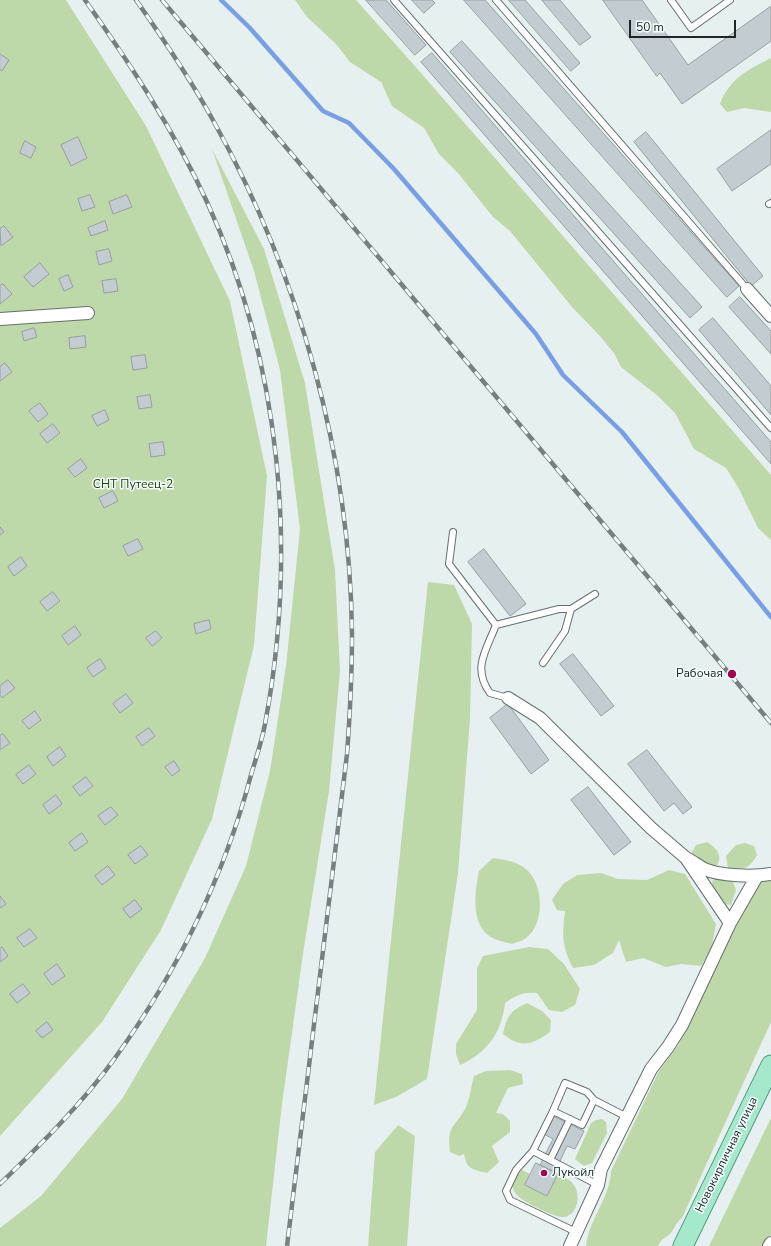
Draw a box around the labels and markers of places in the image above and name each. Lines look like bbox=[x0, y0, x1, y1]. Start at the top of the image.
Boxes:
place label: Рабочая bbox=[676, 667, 723, 681]
marker: Рабочая bbox=[726, 668, 738, 680]
place label: Лукойл bbox=[552, 1166, 594, 1180]
marker: Лукойл bbox=[539, 1168, 549, 1178]

